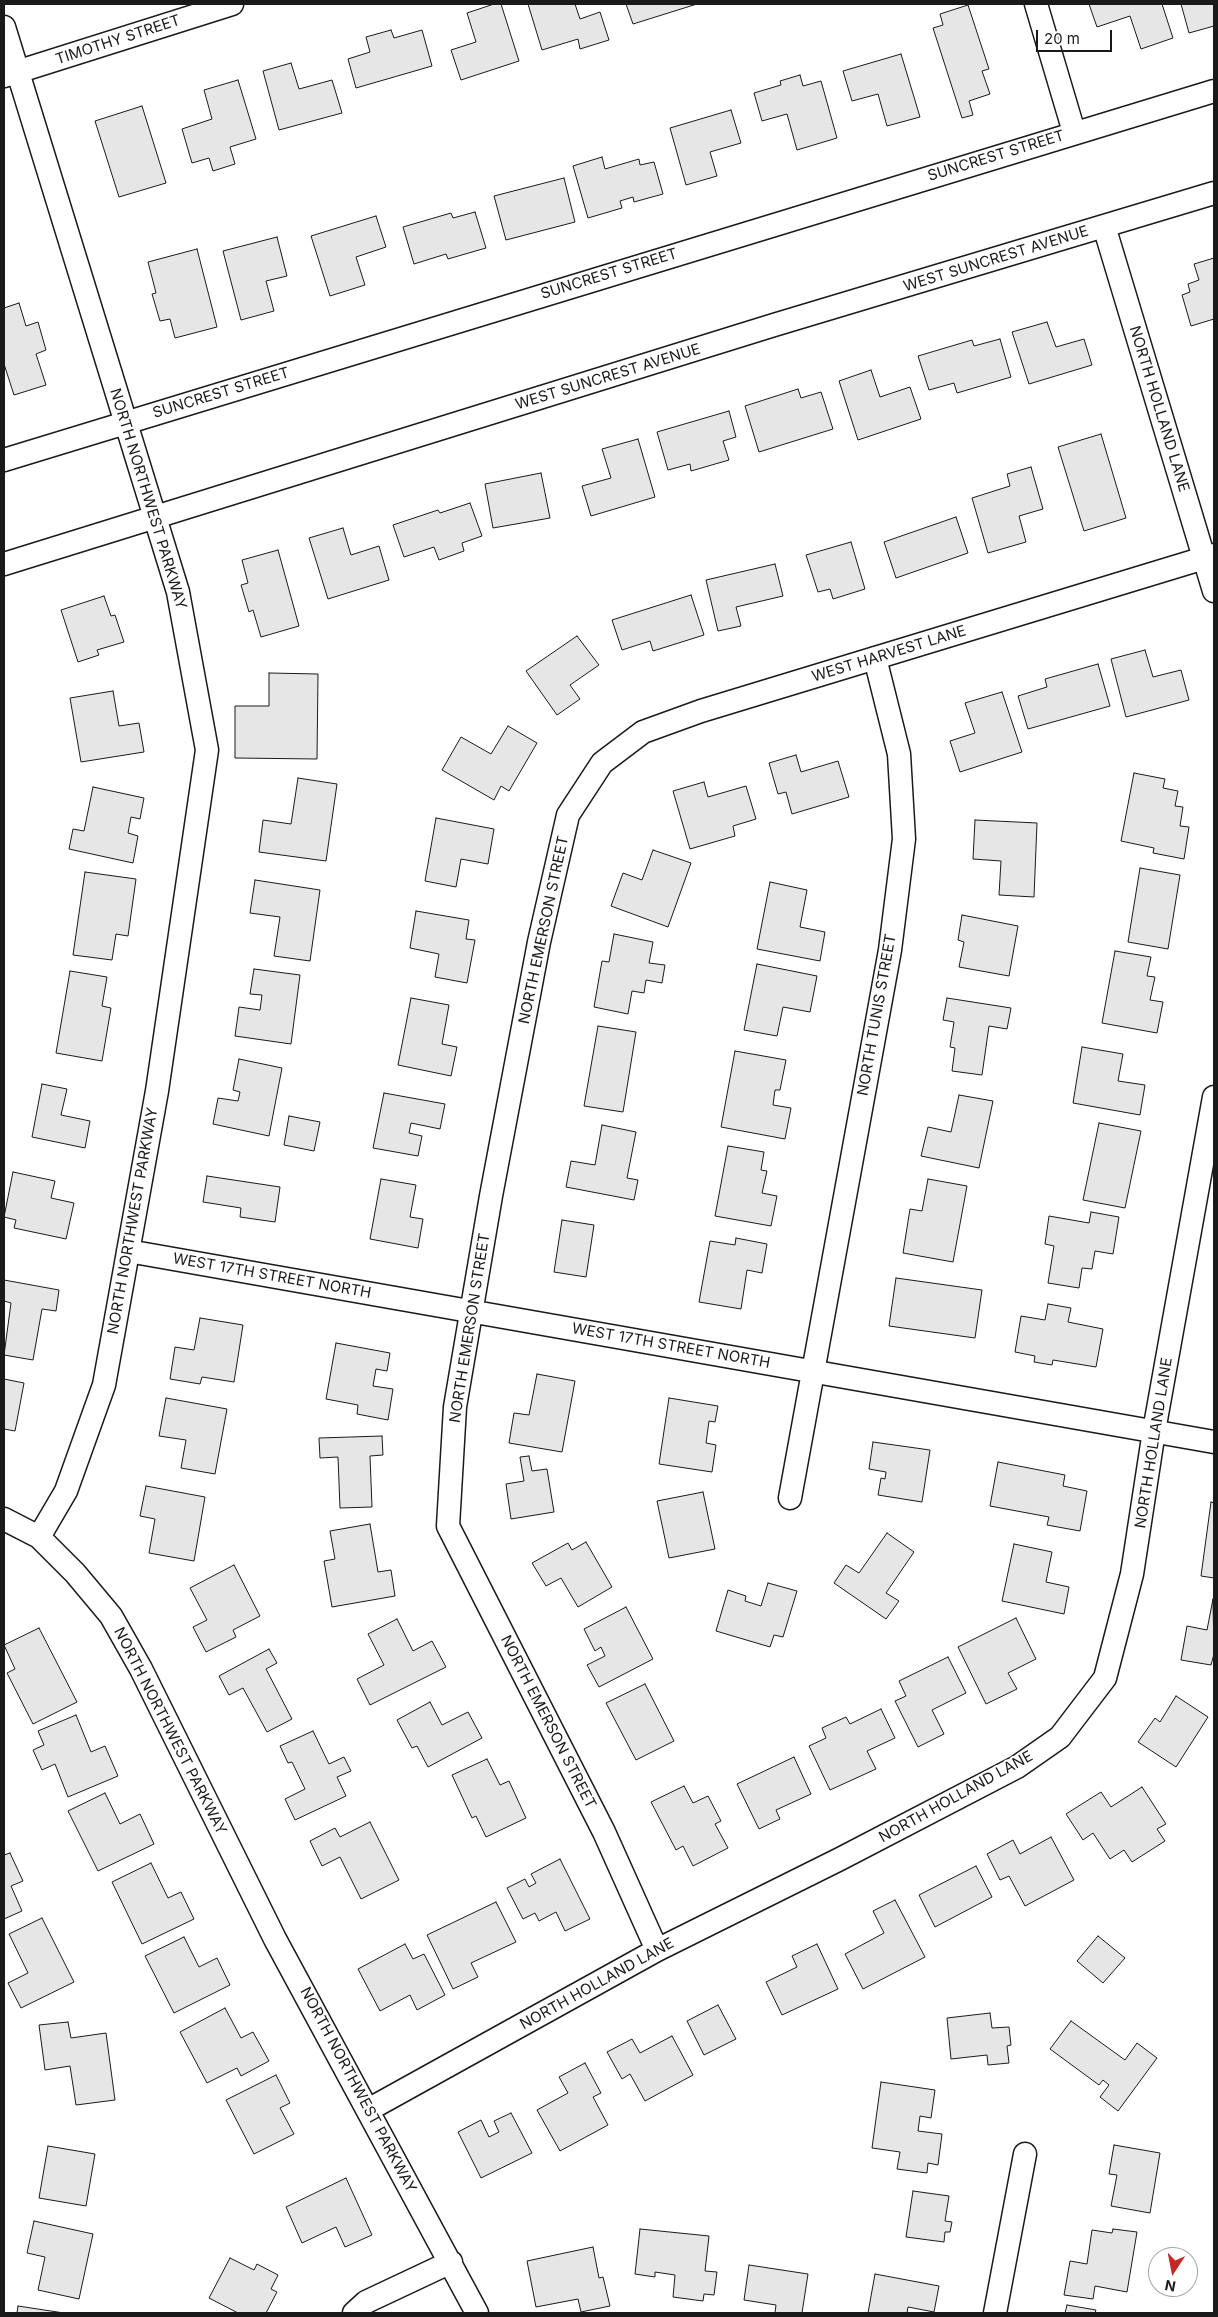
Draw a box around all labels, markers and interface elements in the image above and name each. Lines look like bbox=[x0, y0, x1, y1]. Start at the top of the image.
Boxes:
street label: TIMOTHY STREET bbox=[53, 11, 183, 69]
scale bar bbox=[1038, 20, 1114, 52]
text: 20 m bbox=[1044, 29, 1080, 48]
street label: SUNCREST STREET bbox=[926, 127, 1066, 185]
street label: WEST SUNCREST AVENUE bbox=[901, 222, 1091, 296]
street label: SUNCREST STREET bbox=[539, 245, 679, 303]
street label: NORTH HOLLAND LANE bbox=[1125, 324, 1193, 494]
street label: WEST SUNCREST AVENUE bbox=[513, 340, 703, 414]
street label: SUNCREST STREET bbox=[151, 364, 291, 422]
street label: NORTH NORTHWEST PARKWAY bbox=[106, 386, 190, 612]
street label: WEST HARVEST LANE bbox=[810, 622, 968, 686]
street label: NORTH EMERSON STREET bbox=[515, 834, 573, 1026]
street label: NORTH TUNIS STREET bbox=[854, 933, 900, 1097]
street label: NORTH NORTHWEST PARKWAY bbox=[104, 1106, 162, 1336]
street label: NORTH EMERSON STREET bbox=[446, 1232, 494, 1424]
street label: WEST 17TH STREET NORTH bbox=[171, 1250, 373, 1302]
street label: WEST 17TH STREET NORTH bbox=[570, 1320, 772, 1372]
street label: NORTH HOLLAND LANE bbox=[1132, 1356, 1176, 1530]
street label: NORTH NORTHWEST PARKWAY bbox=[110, 1624, 230, 1838]
street label: NORTH EMERSON STREET bbox=[496, 1632, 600, 1812]
street label: NORTH HOLLAND LANE bbox=[876, 1747, 1036, 1847]
street label: NORTH HOLLAND LANE bbox=[517, 1934, 677, 2034]
street label: NORTH NORTHWEST PARKWAY bbox=[296, 1984, 420, 2196]
north arrow bbox=[1148, 2247, 1198, 2297]
text: N bbox=[1163, 2277, 1177, 2296]

